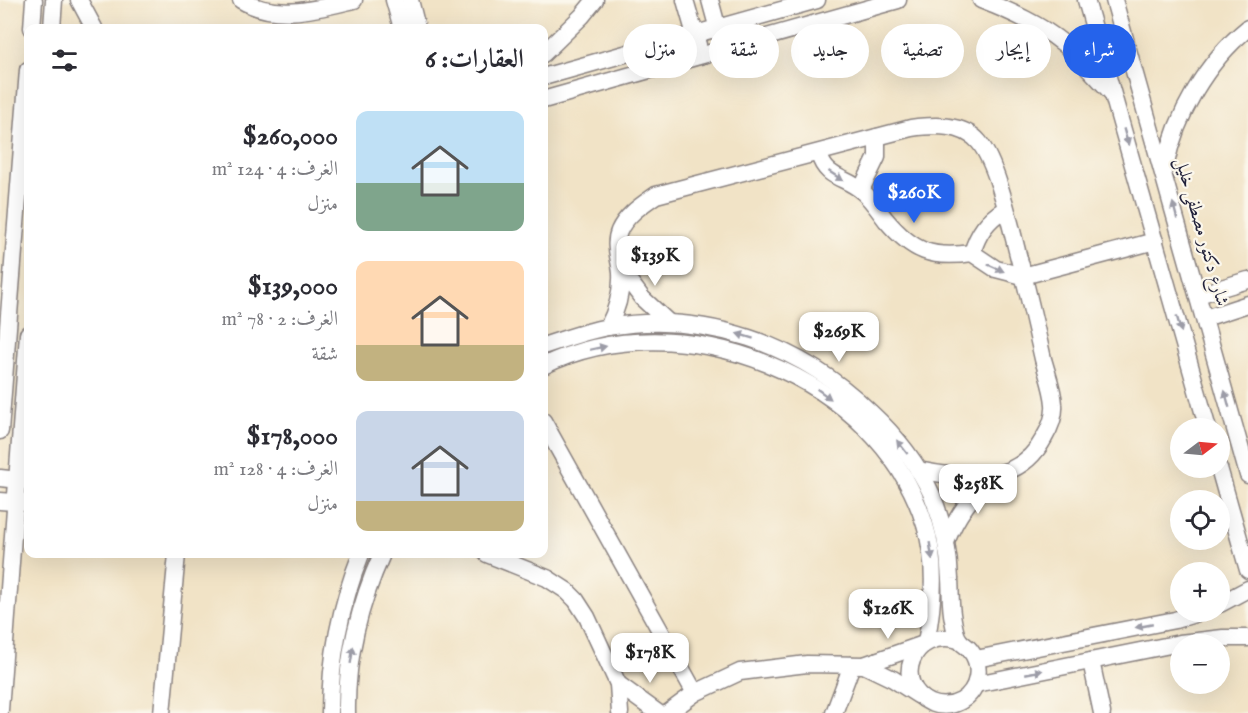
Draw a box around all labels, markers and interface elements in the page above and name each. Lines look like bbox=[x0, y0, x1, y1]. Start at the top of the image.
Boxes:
chip: منزل bbox=[623, 24, 697, 78]
chip: شقة bbox=[709, 24, 779, 78]
chip: جديد bbox=[791, 24, 869, 78]
chip: تصفية bbox=[881, 24, 964, 78]
chip: إيجار bbox=[976, 24, 1051, 78]
chip: شراء bbox=[1063, 24, 1136, 78]
text: العقارات: 6 bbox=[425, 43, 524, 76]
icon: filters bbox=[48, 44, 81, 77]
text: $260,000 bbox=[242, 120, 338, 153]
one-way arrow bbox=[1122, 128, 1131, 146]
icon: home bbox=[404, 135, 476, 207]
street label: شارع دكتور مصطفى خليل bbox=[1167, 155, 1233, 310]
text: الغرف: 4 · 124 m² bbox=[212, 157, 338, 182]
one-way arrow bbox=[828, 170, 844, 181]
pin: $260K bbox=[872, 173, 956, 224]
text: $260K bbox=[887, 180, 941, 205]
text: منزل bbox=[307, 192, 338, 217]
one-way arrow bbox=[1170, 202, 1179, 220]
pin: $139K bbox=[613, 236, 697, 287]
text: $139K bbox=[630, 243, 680, 268]
one-way arrow bbox=[987, 263, 1005, 273]
text: $139,000 bbox=[248, 270, 338, 303]
icon: home bbox=[404, 285, 476, 357]
text: الغرف: 2 · 78 m² bbox=[222, 307, 338, 332]
pin: $269K bbox=[797, 312, 881, 363]
one-way arrow bbox=[1175, 316, 1184, 334]
text: $269K bbox=[813, 319, 865, 344]
one-way arrow bbox=[736, 331, 754, 340]
text: شقة bbox=[312, 342, 338, 367]
one-way arrow bbox=[589, 343, 608, 352]
one-way arrow bbox=[817, 387, 832, 399]
one-way arrow bbox=[1222, 389, 1231, 407]
north arrow bbox=[1170, 418, 1230, 478]
map controls bbox=[1170, 418, 1230, 694]
text: $178,000 bbox=[246, 420, 338, 453]
icon: home bbox=[404, 435, 476, 507]
one-way arrow bbox=[895, 439, 908, 455]
text: الغرف: 4 · 128 m² bbox=[214, 457, 338, 482]
pin: $258K bbox=[936, 464, 1020, 515]
text: $258K bbox=[953, 471, 1003, 496]
button: locate bbox=[1170, 490, 1230, 550]
text: منزل bbox=[307, 492, 338, 517]
one-way arrow bbox=[926, 541, 935, 560]
button: + bbox=[1170, 562, 1230, 622]
pin: $126K bbox=[846, 589, 930, 640]
text: $126K bbox=[863, 596, 913, 621]
one-way arrow bbox=[1135, 622, 1154, 631]
pin: $178K bbox=[608, 633, 692, 684]
button: − bbox=[1170, 634, 1230, 694]
text: $178K bbox=[625, 640, 675, 665]
one-way arrow bbox=[347, 645, 356, 664]
one-way arrow bbox=[1024, 667, 1043, 676]

